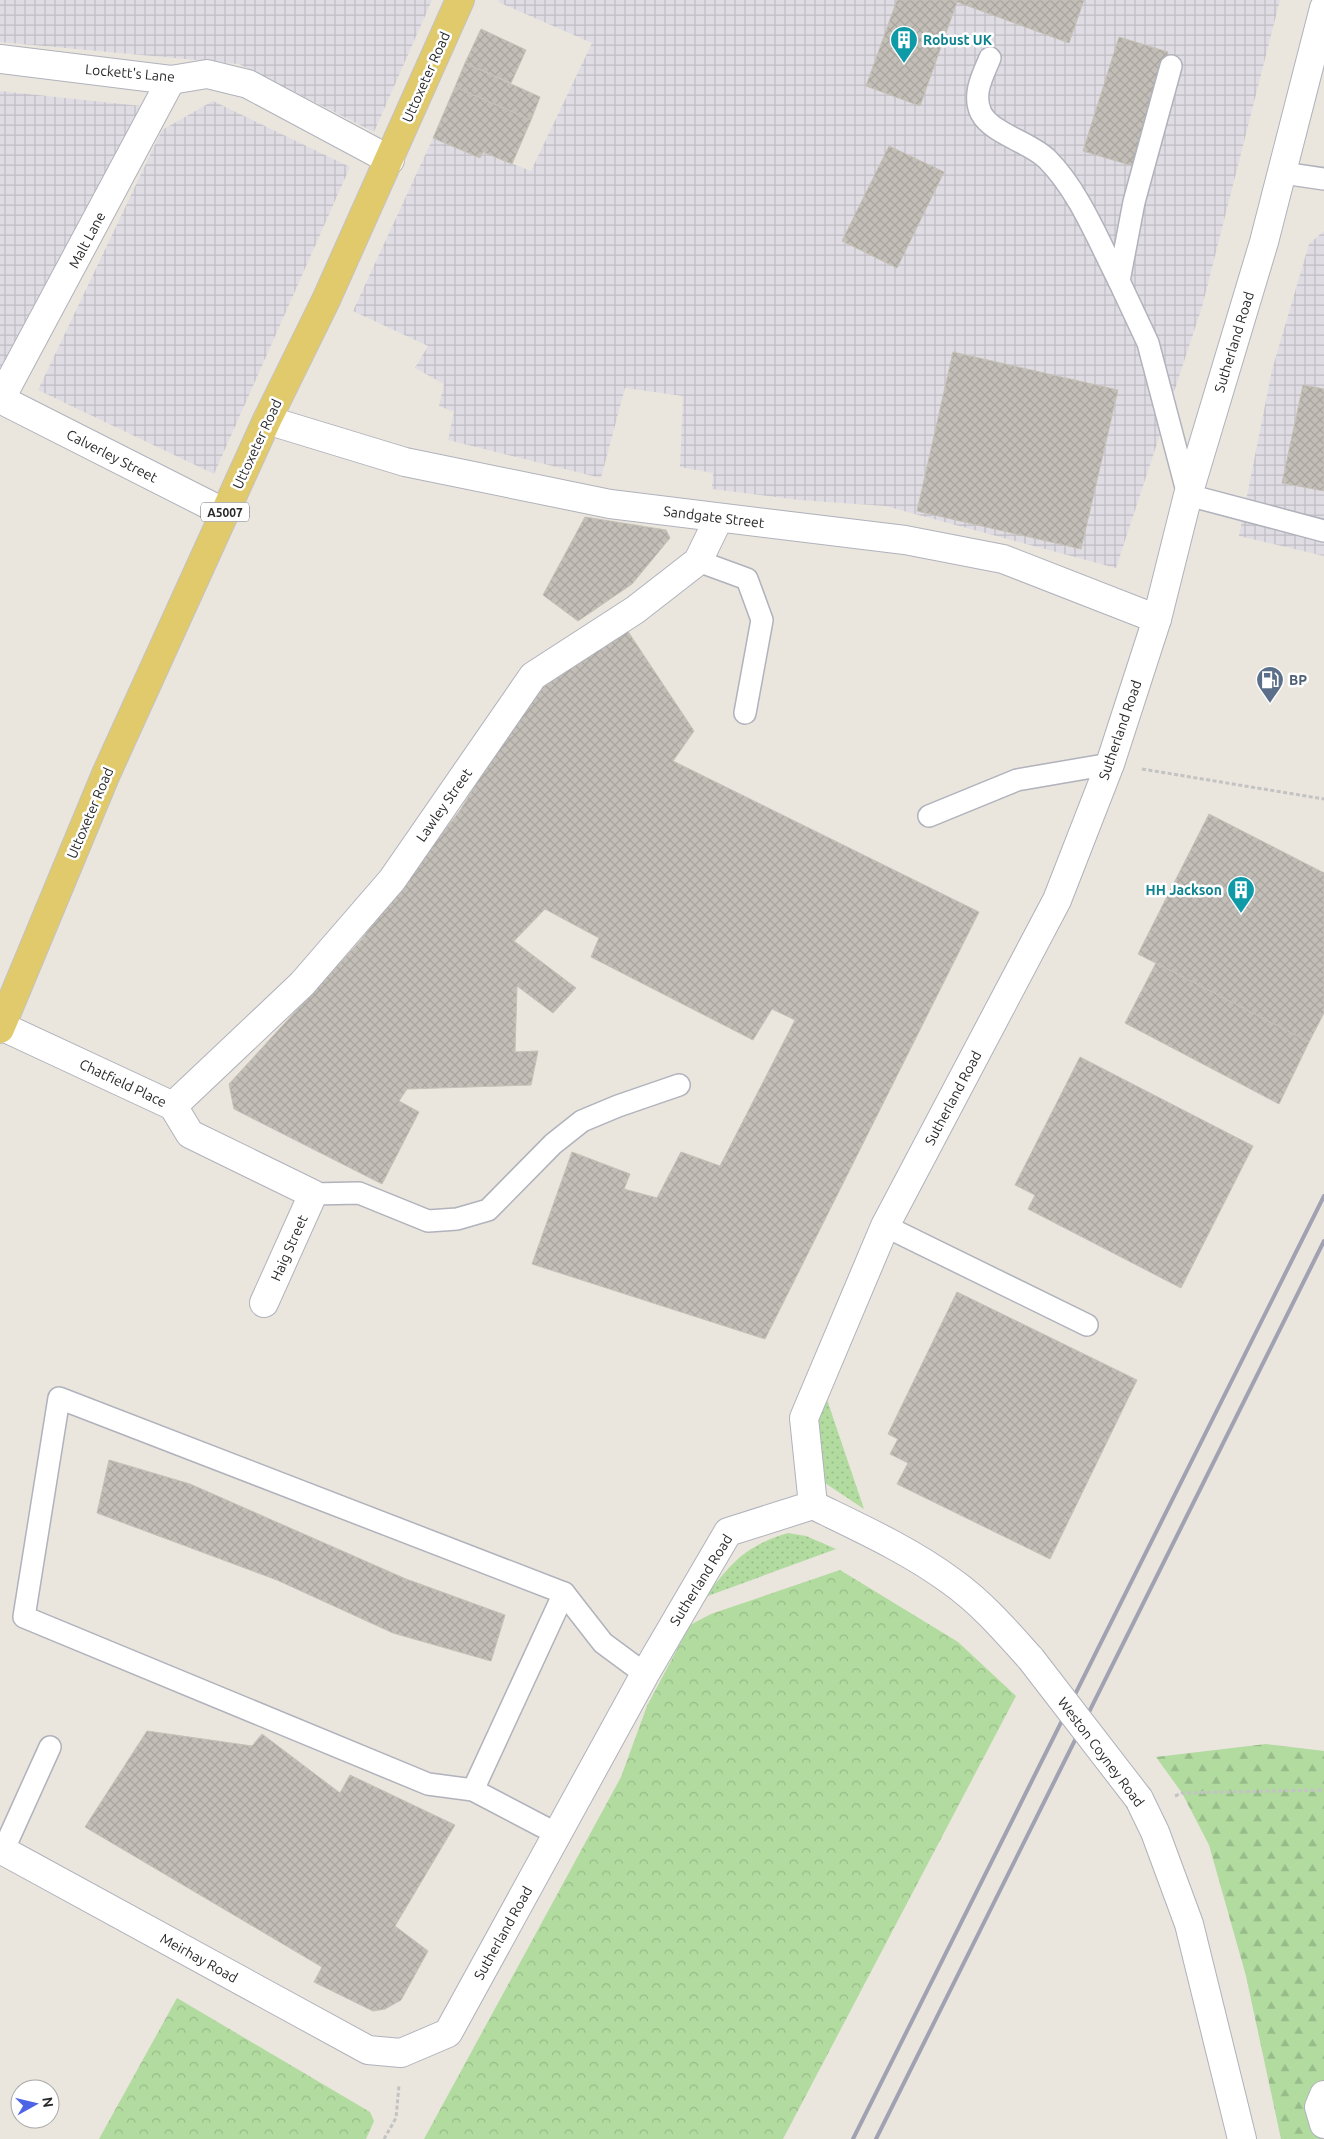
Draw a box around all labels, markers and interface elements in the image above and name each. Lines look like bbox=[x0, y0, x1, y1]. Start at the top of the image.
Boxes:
building icon: Robust UK bbox=[889, 25, 919, 64]
street label: Uttoxeter Road bbox=[399, 29, 453, 125]
place label: Robust UK bbox=[923, 32, 993, 48]
street label: Lockett's Lane bbox=[84, 61, 176, 85]
street label: Malt Lane bbox=[65, 209, 109, 271]
street label: Sutherland Road bbox=[1211, 290, 1257, 394]
street label: Uttoxeter Road bbox=[229, 397, 285, 491]
street label: Calverley Street bbox=[64, 426, 160, 486]
road number: A5007 bbox=[201, 502, 249, 522]
street label: Sandgate Street bbox=[663, 503, 766, 531]
fuel station icon: BP bbox=[1255, 665, 1285, 704]
place label: BP bbox=[1289, 672, 1307, 688]
street label: Sutherland Road bbox=[1095, 678, 1145, 782]
street label: Uttoxeter Road bbox=[64, 765, 116, 861]
street label: Lawley Street bbox=[413, 765, 475, 845]
building icon: HH Jackson bbox=[1226, 875, 1256, 914]
place label: HH Jackson bbox=[1146, 882, 1222, 898]
street label: Sutherland Road bbox=[921, 1048, 985, 1148]
street label: Chatfield Place bbox=[77, 1056, 169, 1110]
street label: Haig Street bbox=[267, 1212, 311, 1284]
street label: Sutherland Road bbox=[667, 1531, 735, 1629]
street label: Weston Coyney Road bbox=[1055, 1694, 1147, 1810]
street label: Sutherland Road bbox=[471, 1883, 535, 1983]
street label: Meirhay Road bbox=[158, 1930, 240, 1986]
north arrow bbox=[10, 2079, 60, 2129]
text: N bbox=[39, 2096, 57, 2108]

